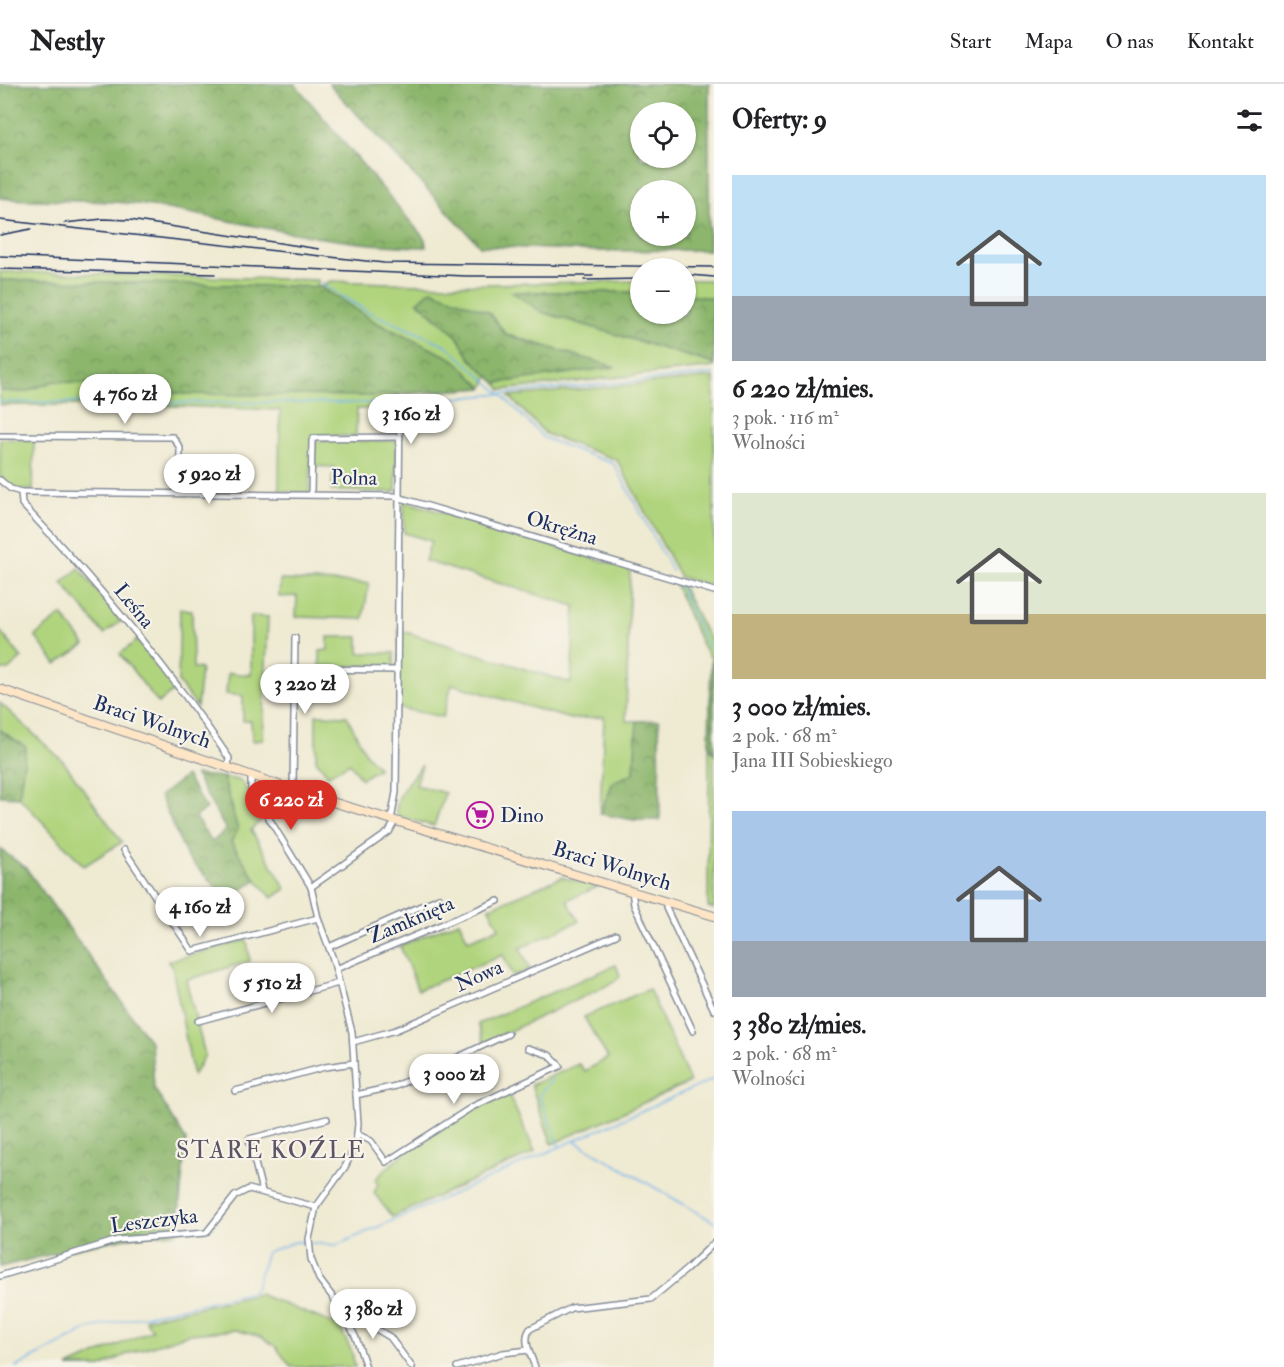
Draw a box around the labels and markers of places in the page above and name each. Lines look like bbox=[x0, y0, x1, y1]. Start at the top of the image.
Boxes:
pin: 4 760 zł bbox=[63, 374, 187, 425]
pin: 3 160 zł bbox=[349, 394, 473, 445]
pin: 5 920 zł bbox=[147, 454, 271, 505]
pin: 3 220 zł bbox=[243, 664, 367, 715]
pin: 6 220 zł bbox=[229, 780, 353, 831]
supermarket icon: Dino bbox=[465, 800, 495, 830]
place label: Dino bbox=[500, 802, 544, 829]
pin: 4 160 zł bbox=[138, 887, 262, 938]
pin: 5 510 zł bbox=[210, 963, 334, 1014]
pin: 3 000 zł bbox=[392, 1054, 516, 1105]
pin: 3 380 zł bbox=[311, 1289, 435, 1340]

